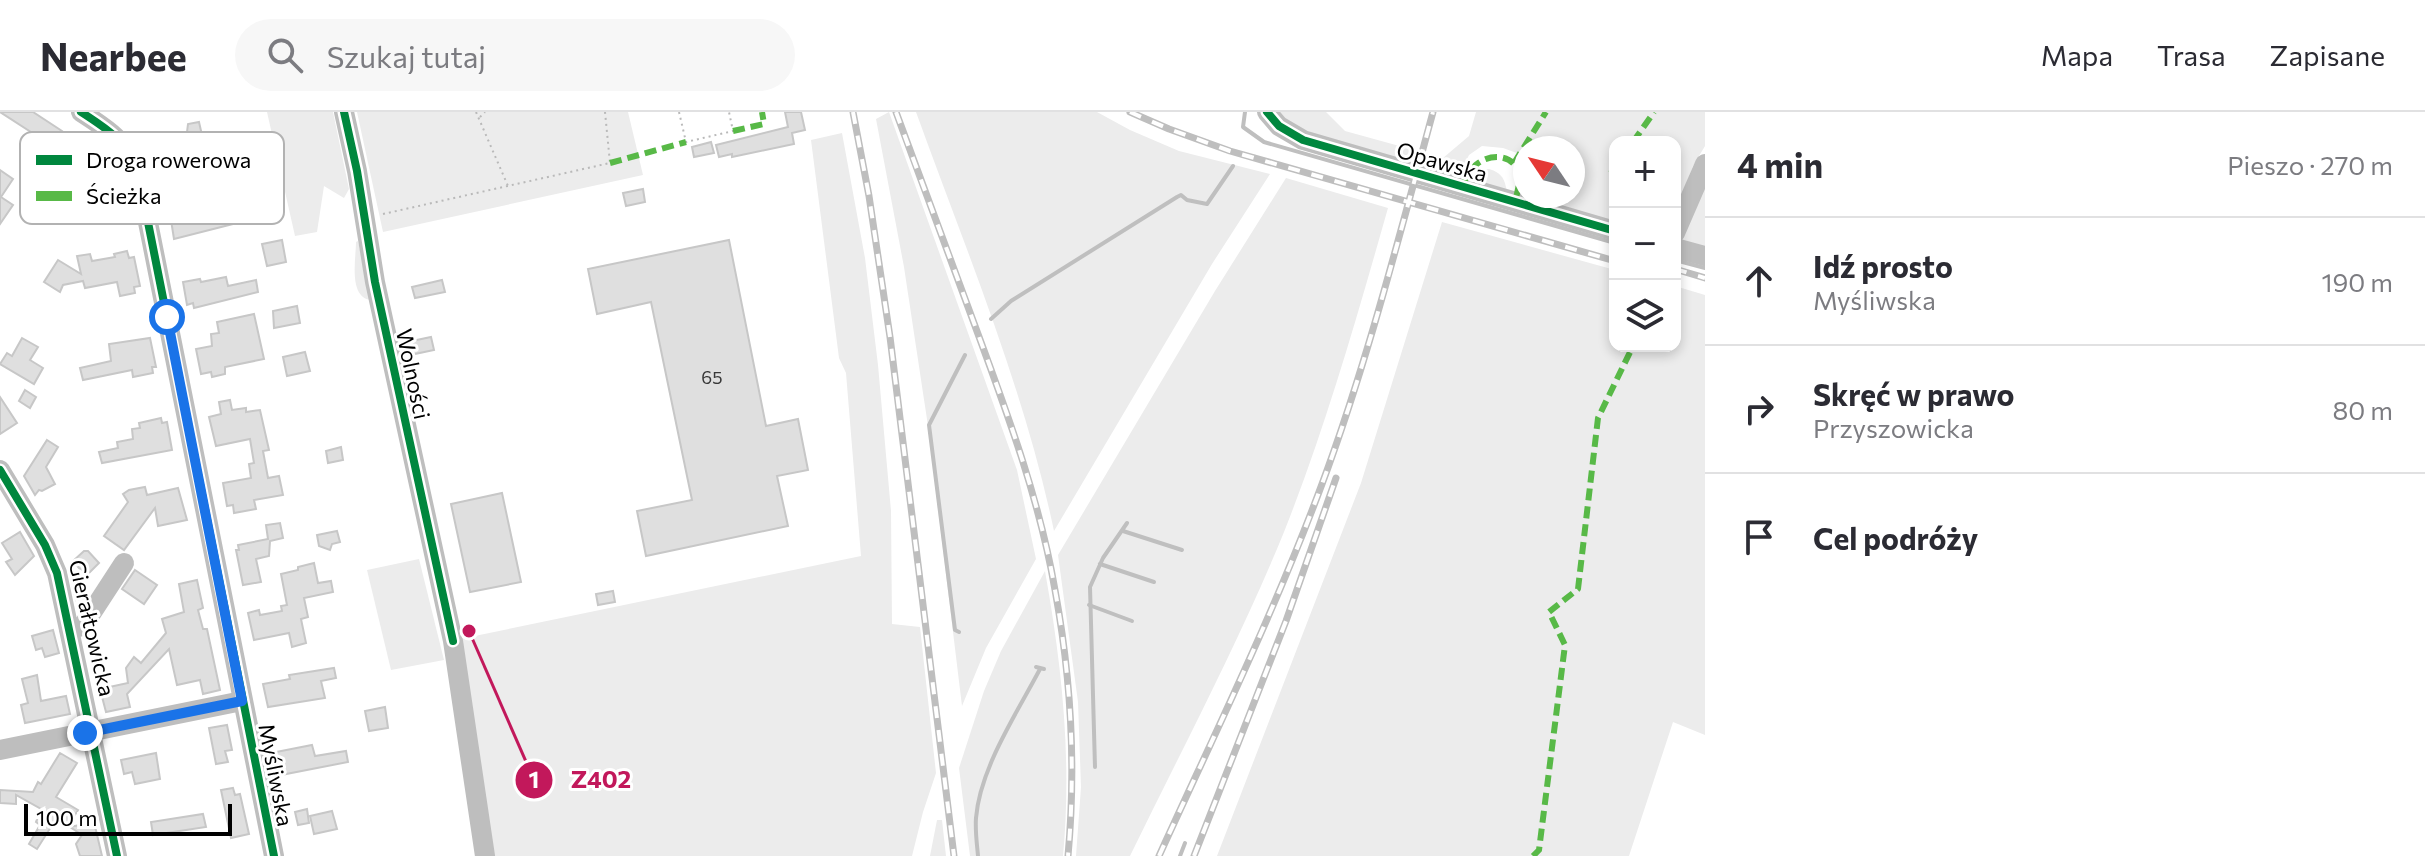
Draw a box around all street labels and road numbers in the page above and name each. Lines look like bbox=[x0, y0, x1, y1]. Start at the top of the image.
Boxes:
street label: Opawska bbox=[1394, 136, 1491, 187]
street label: Wolności bbox=[391, 326, 436, 422]
street label: Gierałtowicka bbox=[64, 557, 121, 699]
street label: Myśliwska bbox=[253, 721, 300, 828]

